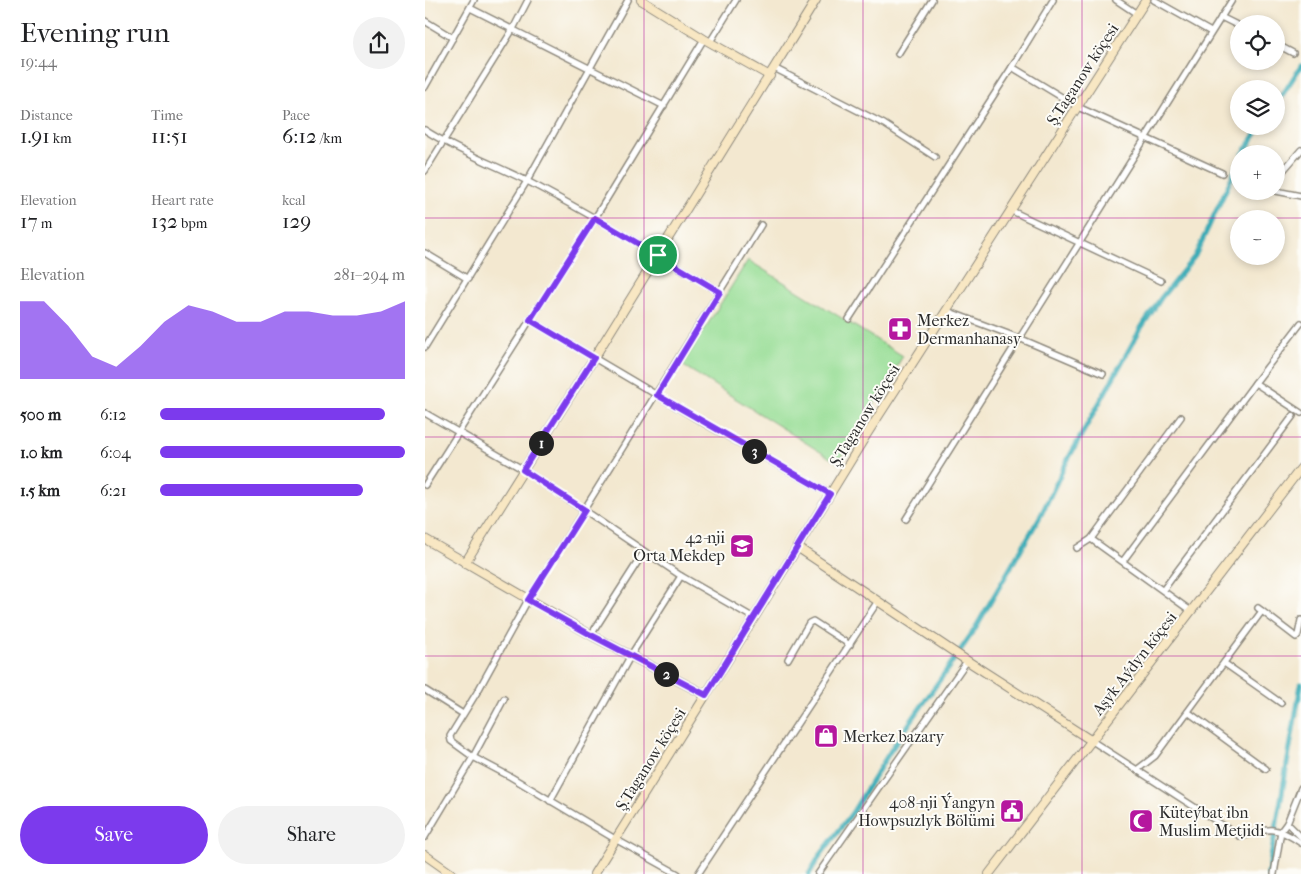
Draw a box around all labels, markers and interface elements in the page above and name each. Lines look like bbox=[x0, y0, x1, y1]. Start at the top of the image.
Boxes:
map controls bbox=[1230, 15, 1285, 265]
button: locate bbox=[1230, 15, 1285, 70]
text: Evening run bbox=[20, 16, 170, 49]
button: share bbox=[353, 17, 405, 69]
street label: Ş.Taganow köçesi bbox=[1042, 20, 1123, 129]
text: 19:44 bbox=[20, 52, 57, 71]
button: layers bbox=[1230, 80, 1285, 135]
text: Distance bbox=[20, 107, 73, 124]
text: Time bbox=[151, 107, 183, 124]
text: Pace bbox=[282, 107, 310, 124]
text: 1.91 bbox=[20, 124, 50, 148]
text: 11:51 bbox=[151, 124, 188, 148]
text: 6:12 bbox=[282, 124, 317, 148]
text: km bbox=[50, 130, 72, 147]
text: /km bbox=[317, 130, 342, 147]
button: + bbox=[1230, 145, 1285, 200]
text: Elevation bbox=[20, 192, 77, 209]
text: Heart rate bbox=[151, 192, 214, 209]
text: kcal bbox=[282, 192, 306, 209]
text: 17 bbox=[20, 209, 38, 233]
text: 132 bbox=[151, 209, 178, 233]
text: 129 bbox=[282, 209, 311, 233]
button: − bbox=[1230, 210, 1285, 265]
text: m bbox=[38, 215, 52, 232]
text: bpm bbox=[178, 215, 207, 232]
pin bbox=[637, 234, 679, 276]
icon: arrive bbox=[644, 241, 672, 269]
text: Elevation bbox=[20, 265, 85, 284]
text: 281–294 m bbox=[333, 265, 405, 284]
place label: Merkez Dermanhanasy bbox=[917, 311, 1022, 348]
pharmacy icon: Merkez Dermanhanasy bbox=[887, 316, 913, 342]
street label: Ş.Taganow köçesi bbox=[825, 360, 904, 470]
text: 500 m bbox=[20, 405, 61, 424]
text: 6:12 bbox=[100, 405, 126, 424]
pin: 1 bbox=[529, 430, 553, 456]
text: 1 bbox=[539, 435, 544, 452]
pin: 3 bbox=[741, 438, 767, 464]
text: 1.0 km bbox=[20, 443, 63, 462]
text: 6:04 bbox=[100, 443, 131, 462]
text: 3 bbox=[752, 443, 757, 460]
text: 1.5 km bbox=[20, 481, 60, 500]
text: 6:21 bbox=[100, 481, 126, 500]
place label: 42-nji Orta Mekdep bbox=[633, 528, 725, 565]
school or university icon: 42-nji Orta Mekdep bbox=[729, 533, 755, 559]
street label: Aşyk Aýdyn köçesi bbox=[1087, 608, 1182, 720]
pin: 2 bbox=[653, 662, 679, 686]
text: 2 bbox=[663, 666, 670, 683]
street label: Ş.Taganow köçesi bbox=[611, 704, 690, 814]
shop icon: Merkez bazary bbox=[813, 723, 839, 749]
place label: Merkez bazary bbox=[843, 727, 945, 746]
place label: 408-nji Ýangyn Howpsuzlyk Bölümi bbox=[858, 792, 996, 830]
public building icon: 408-nji Ýangyn Howpsuzlyk Bölümi bbox=[999, 798, 1025, 824]
place label: Küteýbat ibn Muslim Metjidi bbox=[1159, 803, 1265, 840]
button: Save bbox=[20, 806, 208, 864]
button: Share bbox=[218, 806, 405, 864]
mosque icon: Küteýbat ibn Muslim Metjidi bbox=[1128, 808, 1154, 834]

